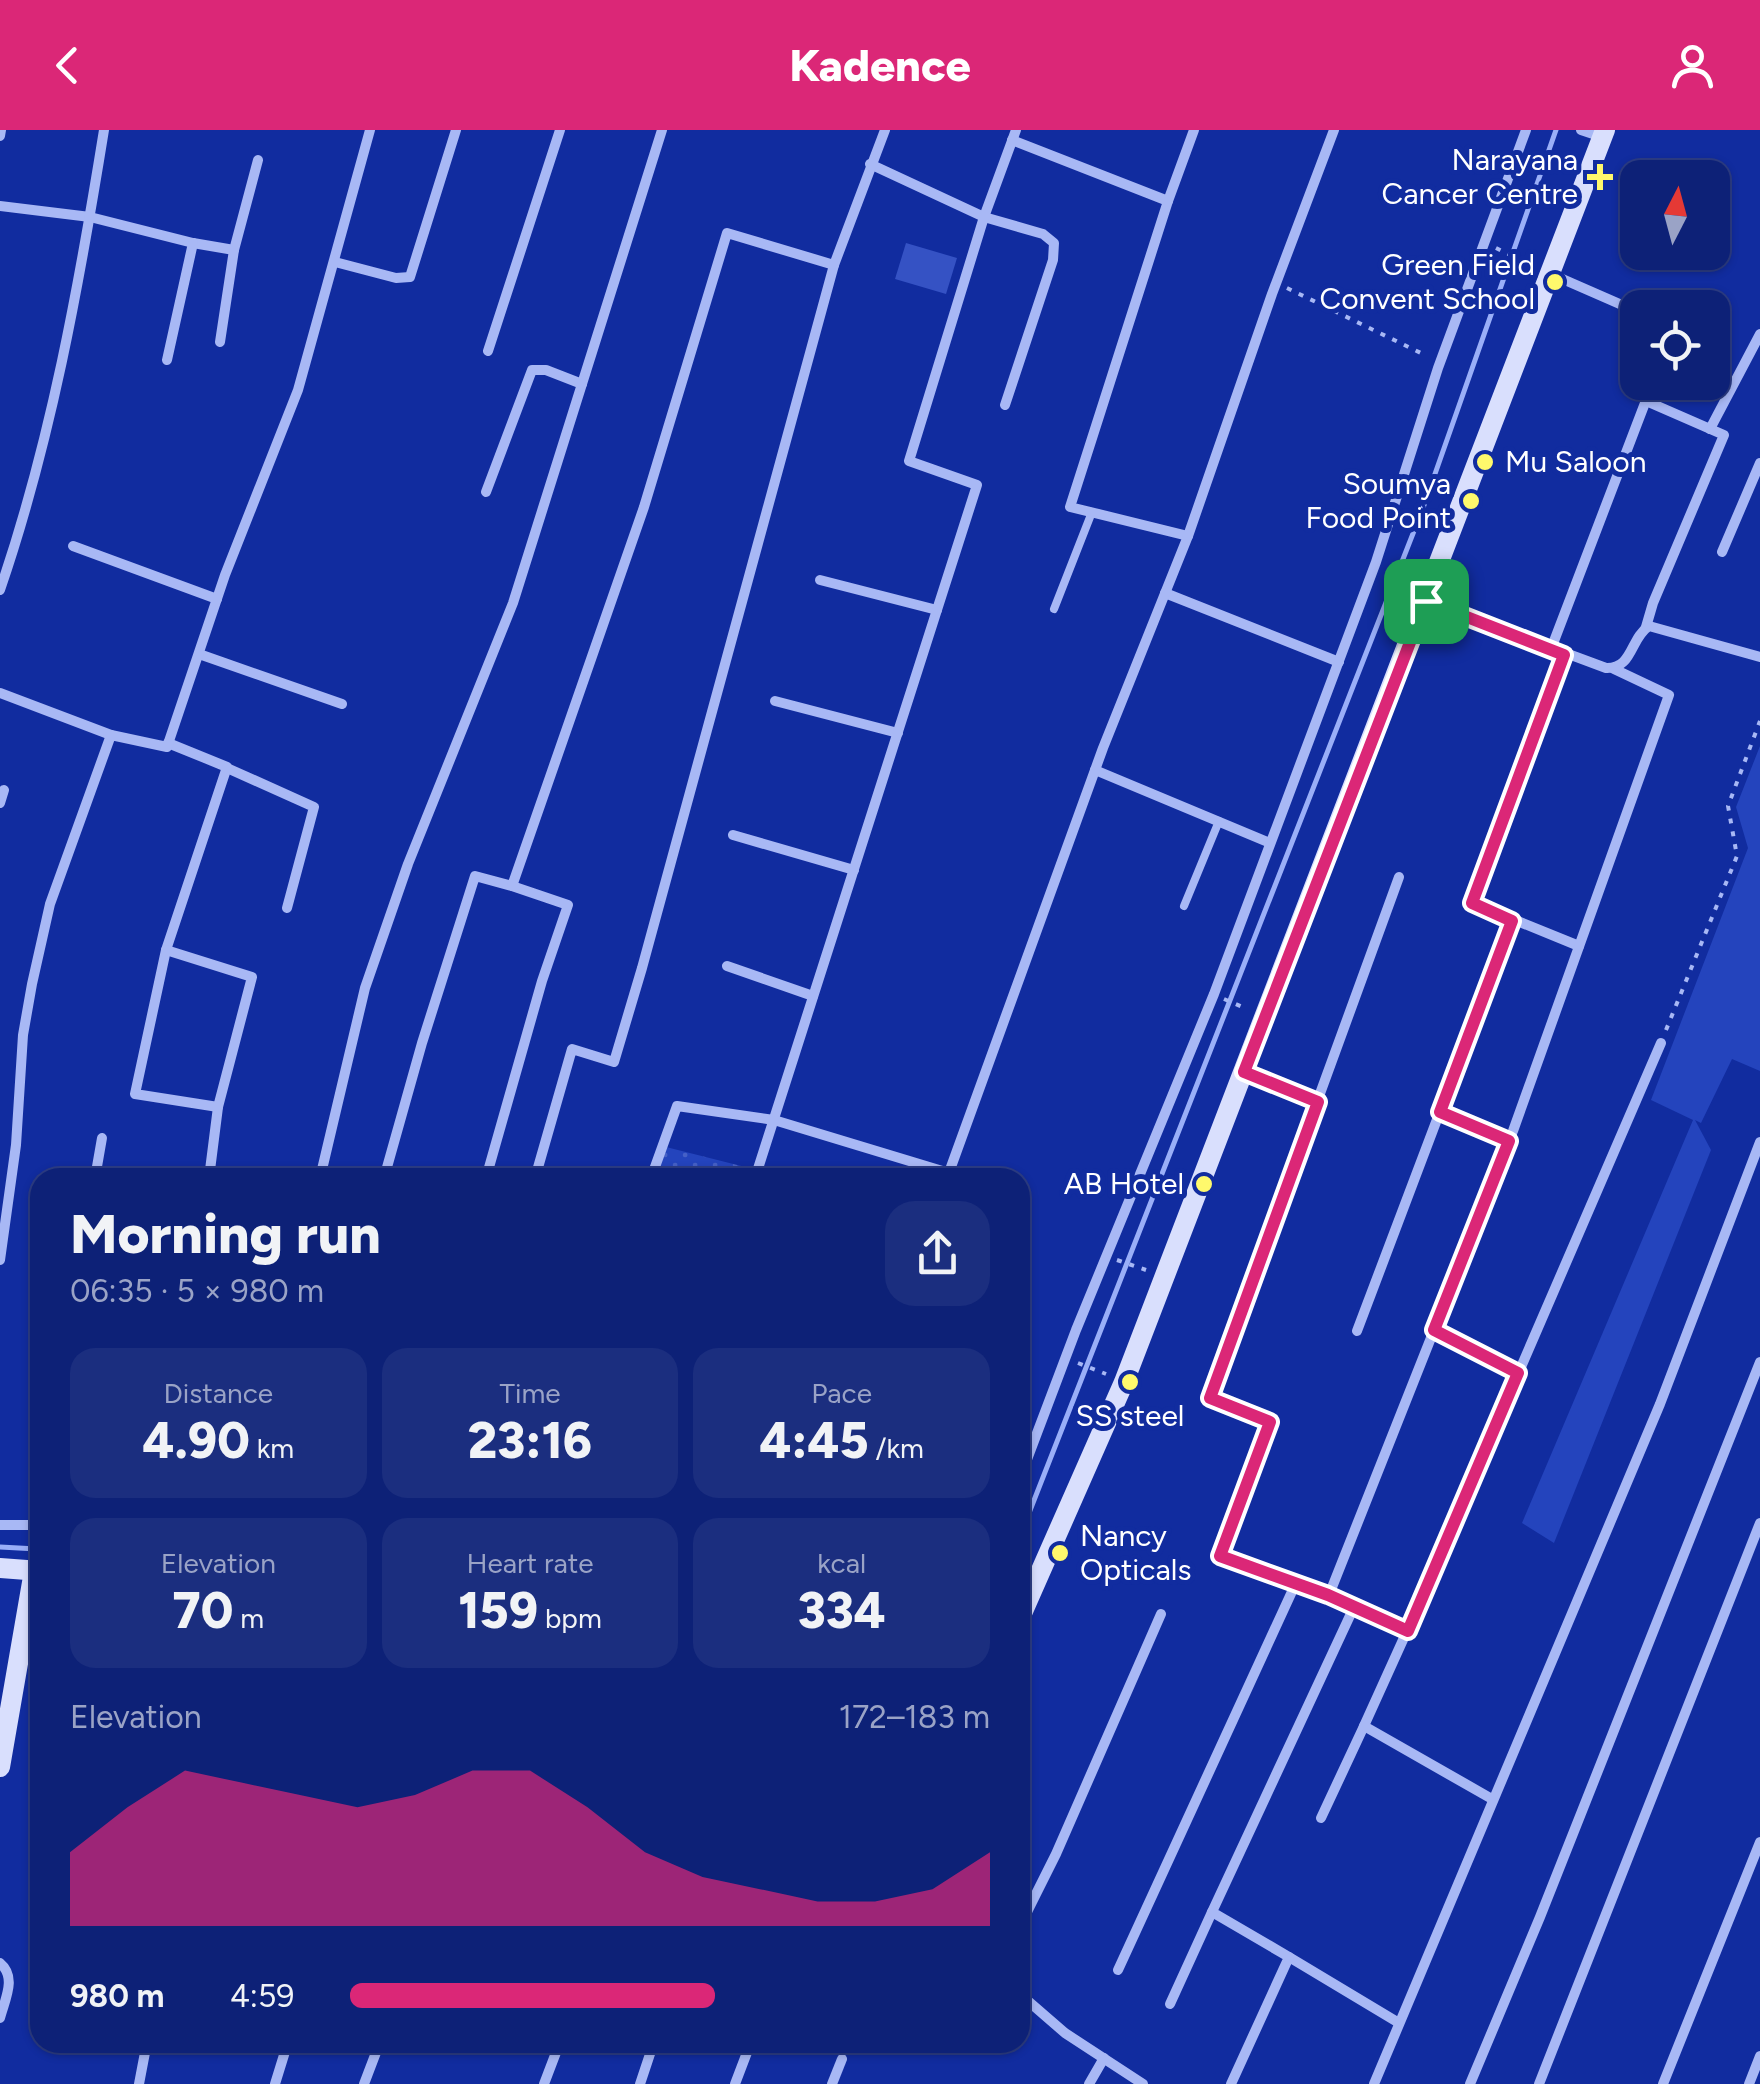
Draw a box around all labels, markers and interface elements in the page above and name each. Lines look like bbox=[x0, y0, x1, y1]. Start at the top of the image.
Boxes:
icon: back bbox=[40, 38, 95, 93]
text: Kadence bbox=[789, 38, 971, 92]
icon: person bbox=[1665, 38, 1720, 93]
place label: Narayana Cancer Centre bbox=[1382, 141, 1578, 212]
north arrow bbox=[1620, 160, 1730, 270]
map controls bbox=[1620, 160, 1730, 400]
marker: Narayana Cancer Centre bbox=[1587, 164, 1613, 190]
place label: Green Field Convent School bbox=[1320, 246, 1535, 317]
marker: Green Field Convent School bbox=[1544, 271, 1566, 293]
button: locate bbox=[1620, 290, 1730, 400]
place label: Mu Saloon bbox=[1505, 443, 1646, 480]
marker: Mu Saloon bbox=[1474, 451, 1496, 473]
place label: Soumya Food Point bbox=[1306, 465, 1451, 536]
marker: Soumya Food Point bbox=[1460, 490, 1482, 512]
pin bbox=[1384, 559, 1469, 644]
icon: arrive bbox=[1399, 574, 1454, 629]
place label: AB Hotel bbox=[1064, 1165, 1184, 1202]
marker: AB Hotel bbox=[1193, 1173, 1215, 1195]
text: Morning run bbox=[70, 1201, 381, 1267]
button: share bbox=[885, 1201, 990, 1306]
text: 06:35 · 5 × 980 m bbox=[70, 1272, 324, 1310]
marker: SS steel bbox=[1119, 1371, 1141, 1393]
text: Distance bbox=[163, 1376, 273, 1410]
text: Time bbox=[499, 1376, 561, 1410]
text: Pace bbox=[811, 1376, 872, 1410]
place label: SS steel bbox=[1076, 1397, 1184, 1434]
text: 4.90 bbox=[143, 1410, 250, 1471]
text: 23:16 bbox=[468, 1410, 592, 1471]
text: 4:45 bbox=[759, 1410, 869, 1471]
text: km bbox=[250, 1431, 294, 1465]
text: /km bbox=[869, 1431, 924, 1465]
place label: Nancy Opticals bbox=[1080, 1517, 1191, 1588]
marker: Nancy Opticals bbox=[1049, 1542, 1071, 1564]
text: Elevation bbox=[161, 1546, 276, 1580]
text: Heart rate bbox=[466, 1546, 594, 1580]
text: kcal bbox=[817, 1546, 866, 1580]
text: 70 bbox=[173, 1580, 233, 1641]
text: 159 bbox=[458, 1580, 538, 1641]
text: 334 bbox=[798, 1580, 886, 1641]
text: m bbox=[233, 1601, 264, 1635]
text: bpm bbox=[538, 1601, 602, 1635]
text: Elevation bbox=[70, 1698, 202, 1736]
text: 172–183 m bbox=[839, 1698, 990, 1736]
text: 980 m bbox=[70, 1977, 164, 2015]
text: 4:59 bbox=[230, 1977, 294, 2015]

